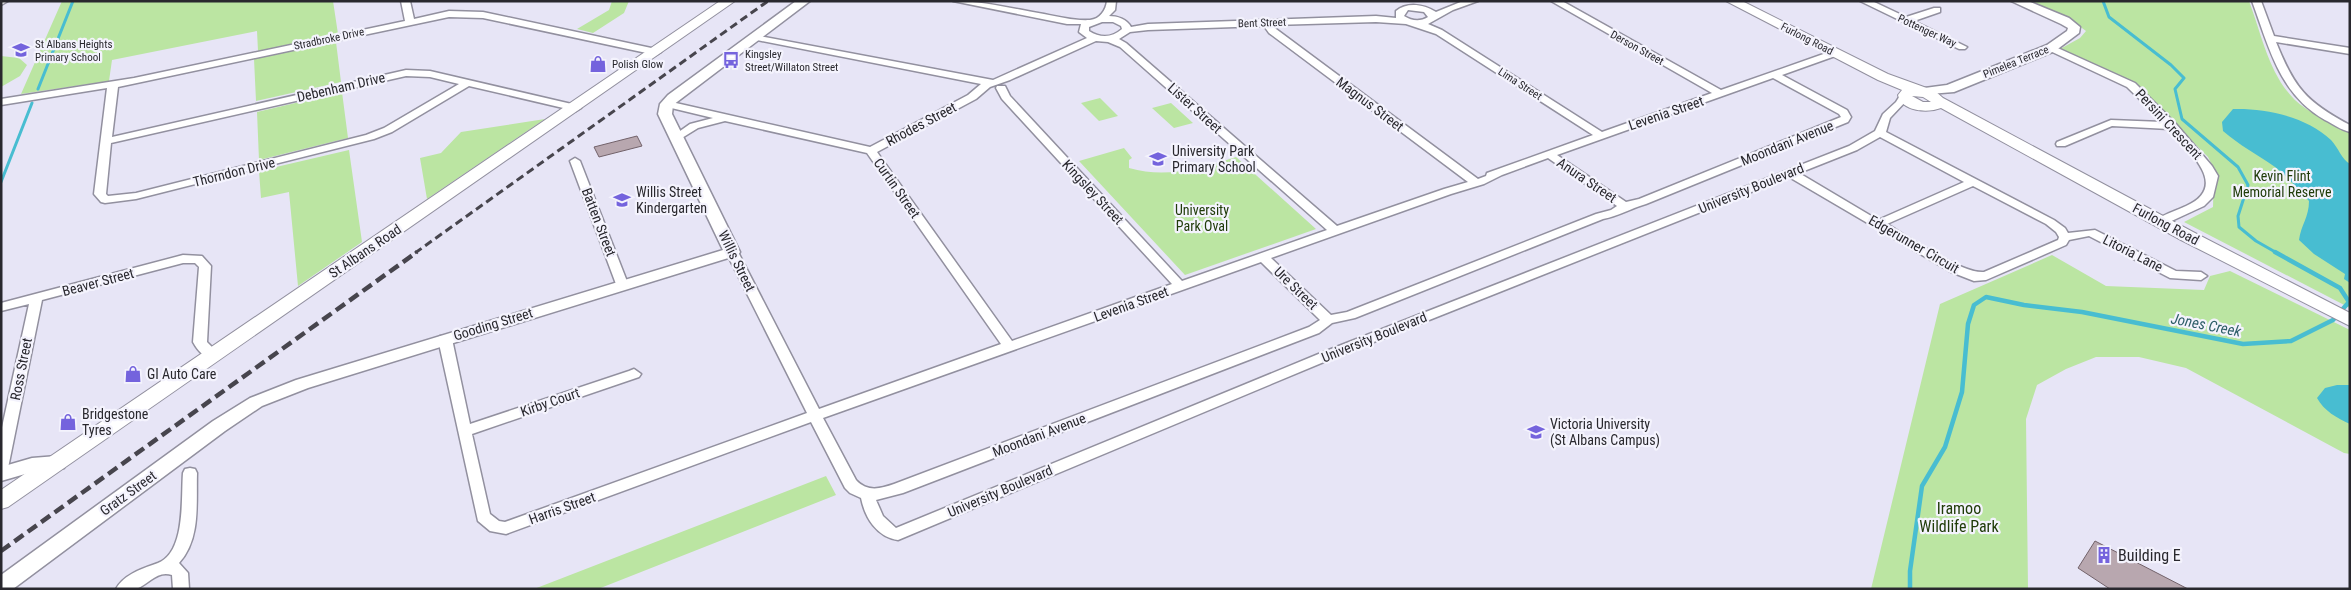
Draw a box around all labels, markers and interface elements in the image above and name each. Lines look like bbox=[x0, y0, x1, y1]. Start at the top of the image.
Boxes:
street label: Pottenger Way bbox=[1896, 12, 1959, 50]
street label: Bent Street bbox=[1238, 16, 1286, 30]
street label: Furlong Road bbox=[1779, 20, 1835, 58]
street label: Stradbroke Drive bbox=[293, 25, 365, 53]
street label: Derson Street bbox=[1608, 28, 1666, 68]
place label: St Albans Heights Primary School bbox=[35, 38, 112, 64]
school or university icon: St Albans Heights Primary School bbox=[11, 40, 31, 60]
street label: Pimelea Terrace bbox=[1981, 43, 2051, 81]
place label: Kingsley Street/Willaton Street bbox=[745, 48, 838, 74]
bus stop icon: Kingsley Street/Willaton Street bbox=[721, 50, 741, 70]
shop icon: Polish Glow bbox=[588, 54, 608, 74]
place label: Polish Glow bbox=[612, 58, 663, 71]
street label: Lima Street bbox=[1496, 65, 1544, 103]
street label: Debenham Drive bbox=[295, 69, 387, 105]
street label: Magnus Street bbox=[1333, 73, 1407, 135]
street label: Lister Street bbox=[1165, 80, 1225, 136]
street label: Persini Crescent bbox=[2132, 86, 2206, 162]
street label: Levenia Street bbox=[1626, 93, 1706, 133]
street label: Rhodes Street bbox=[883, 99, 959, 149]
street label: Moondani Avenue bbox=[1738, 117, 1836, 169]
place label: University Park Primary School bbox=[1172, 143, 1256, 175]
school or university icon: University Park Primary School bbox=[1148, 149, 1168, 169]
street label: Thorndon Drive bbox=[191, 154, 277, 190]
street label: Anura Street bbox=[1554, 154, 1620, 206]
street label: Curtin Street bbox=[871, 155, 923, 221]
street label: Kingsley Street bbox=[1059, 156, 1127, 228]
street label: University Boulevard bbox=[1696, 160, 1806, 216]
park label: Kevin Flint Memorial Reserve bbox=[2232, 168, 2332, 200]
place label: Willis Street Kindergarten bbox=[636, 184, 707, 216]
street label: Batten Street bbox=[579, 186, 619, 258]
school or university icon: Willis Street Kindergarten bbox=[612, 190, 632, 210]
street label: Furlong Road bbox=[2130, 200, 2202, 248]
park label: University Park Oval bbox=[1175, 202, 1229, 234]
street label: Edgerunner Circuit bbox=[1866, 212, 1962, 276]
street label: St Albans Road bbox=[326, 221, 404, 281]
street label: Willis Street bbox=[715, 228, 759, 294]
street label: Litoria Lane bbox=[2100, 231, 2166, 275]
street label: Ure Street bbox=[1271, 263, 1321, 313]
street label: Beaver Street bbox=[60, 265, 136, 299]
street label: Levenia Street bbox=[1091, 283, 1171, 325]
street label: Gooding Street bbox=[451, 304, 535, 344]
street label: University Boulevard bbox=[1319, 309, 1429, 365]
water label: Jones Creek bbox=[2169, 309, 2243, 341]
street label: Ross Street bbox=[7, 336, 35, 402]
shop icon: GI Auto Care bbox=[123, 364, 143, 384]
place label: GI Auto Care bbox=[147, 366, 217, 382]
street label: Kirby Court bbox=[518, 384, 582, 420]
place label: Bridgestone Tyres bbox=[82, 406, 149, 438]
street label: Moondani Avenue bbox=[990, 410, 1088, 460]
shop icon: Bridgestone Tyres bbox=[58, 412, 78, 432]
place label: Victoria University (St Albans Campus) bbox=[1550, 416, 1660, 449]
school or university icon: Victoria University (St Albans Campus) bbox=[1526, 422, 1546, 442]
street label: University Boulevard bbox=[945, 462, 1055, 520]
street label: Gratz Street bbox=[97, 467, 159, 519]
street label: Harris Street bbox=[527, 489, 597, 527]
park label: Iramoo Wildlife Park bbox=[1919, 499, 1999, 536]
building icon: Building E bbox=[2094, 545, 2114, 565]
place label: Building E bbox=[2118, 546, 2181, 565]

